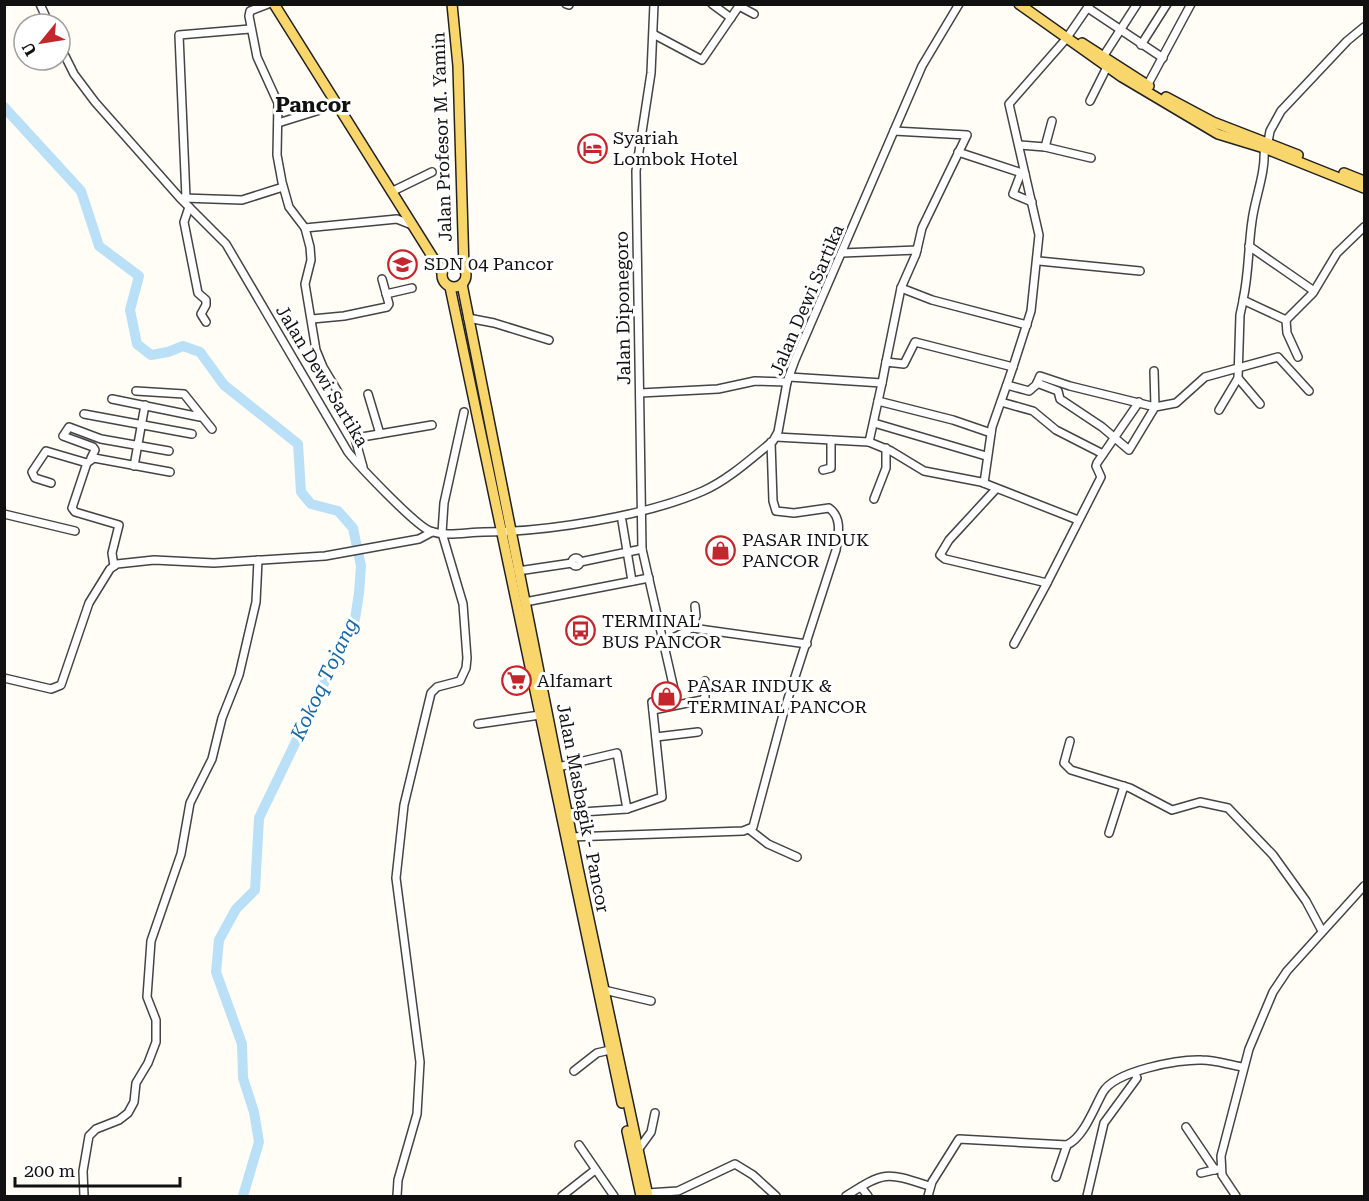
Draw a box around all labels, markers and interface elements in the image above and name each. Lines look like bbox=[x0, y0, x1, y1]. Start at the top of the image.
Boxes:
north arrow bbox=[12, 12, 72, 72]
street label: Jalan Profesor M. Yamin bbox=[427, 31, 456, 242]
text: U bbox=[18, 39, 41, 59]
district label: Pancor bbox=[275, 93, 351, 117]
place label: Syariah Lombok Hotel bbox=[613, 127, 738, 169]
hotel icon: Syariah Lombok Hotel bbox=[576, 132, 608, 164]
street label: Jalan Dewi Sartika bbox=[765, 221, 848, 378]
street label: Jalan Diponegoro bbox=[611, 231, 634, 385]
school or university icon: SDN 04 Pancor bbox=[387, 248, 419, 280]
place label: SDN 04 Pancor bbox=[424, 253, 554, 274]
street label: Jalan Dewi Sartika bbox=[272, 301, 373, 451]
place label: PASAR INDUK PANCOR bbox=[742, 529, 869, 571]
shop icon: PASAR INDUK PANCOR bbox=[705, 534, 737, 566]
place label: TERMINAL BUS PANCOR bbox=[602, 610, 722, 652]
water label: Kokoq Tojang bbox=[285, 614, 363, 745]
bus stop icon: TERMINAL BUS PANCOR bbox=[565, 615, 597, 647]
supermarket icon: Alfamart bbox=[500, 665, 532, 697]
place label: Alfamart bbox=[537, 670, 613, 691]
place label: PASAR INDUK & TERMINAL PANCOR bbox=[687, 675, 867, 717]
shop icon: PASAR INDUK & TERMINAL PANCOR bbox=[650, 680, 682, 712]
street label: Jalan Masbagik - Pancor bbox=[553, 701, 614, 914]
scale bar bbox=[15, 1150, 180, 1188]
text: 200 m bbox=[24, 1160, 75, 1181]

